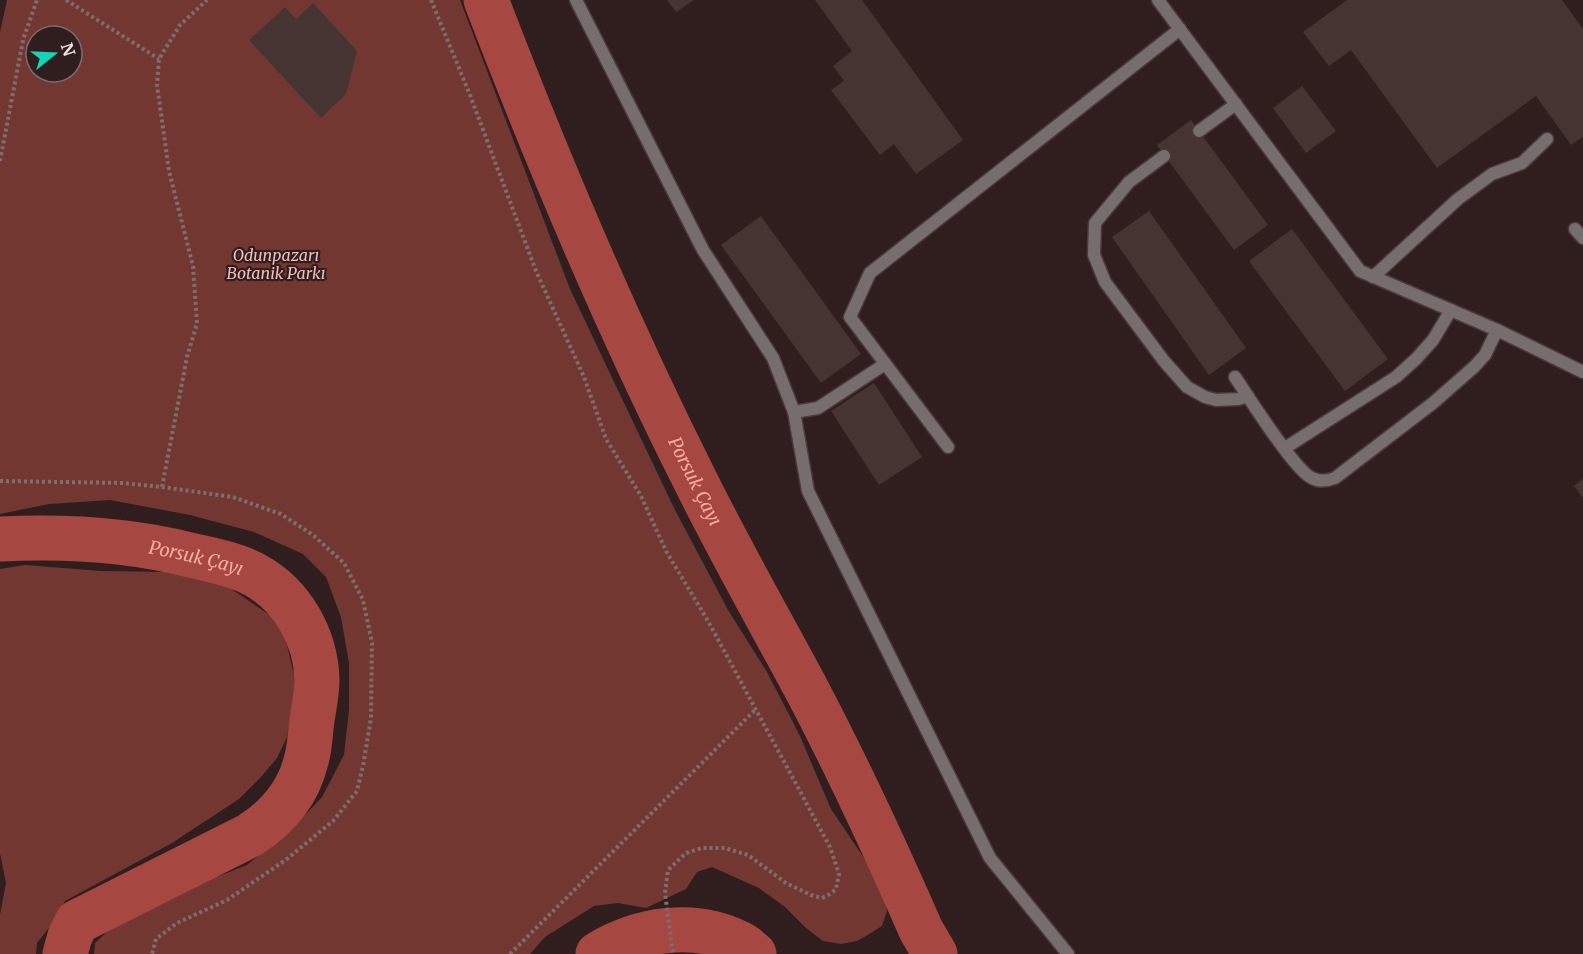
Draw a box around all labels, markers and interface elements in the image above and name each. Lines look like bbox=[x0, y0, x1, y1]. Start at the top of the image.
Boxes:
north arrow bbox=[24, 24, 84, 84]
text: N bbox=[57, 40, 80, 59]
park label: Odunpazarı Botanik Parkı bbox=[227, 245, 325, 283]
water label: Porsuk Çayı bbox=[664, 433, 728, 529]
water label: Porsuk Çayı bbox=[147, 535, 247, 580]

